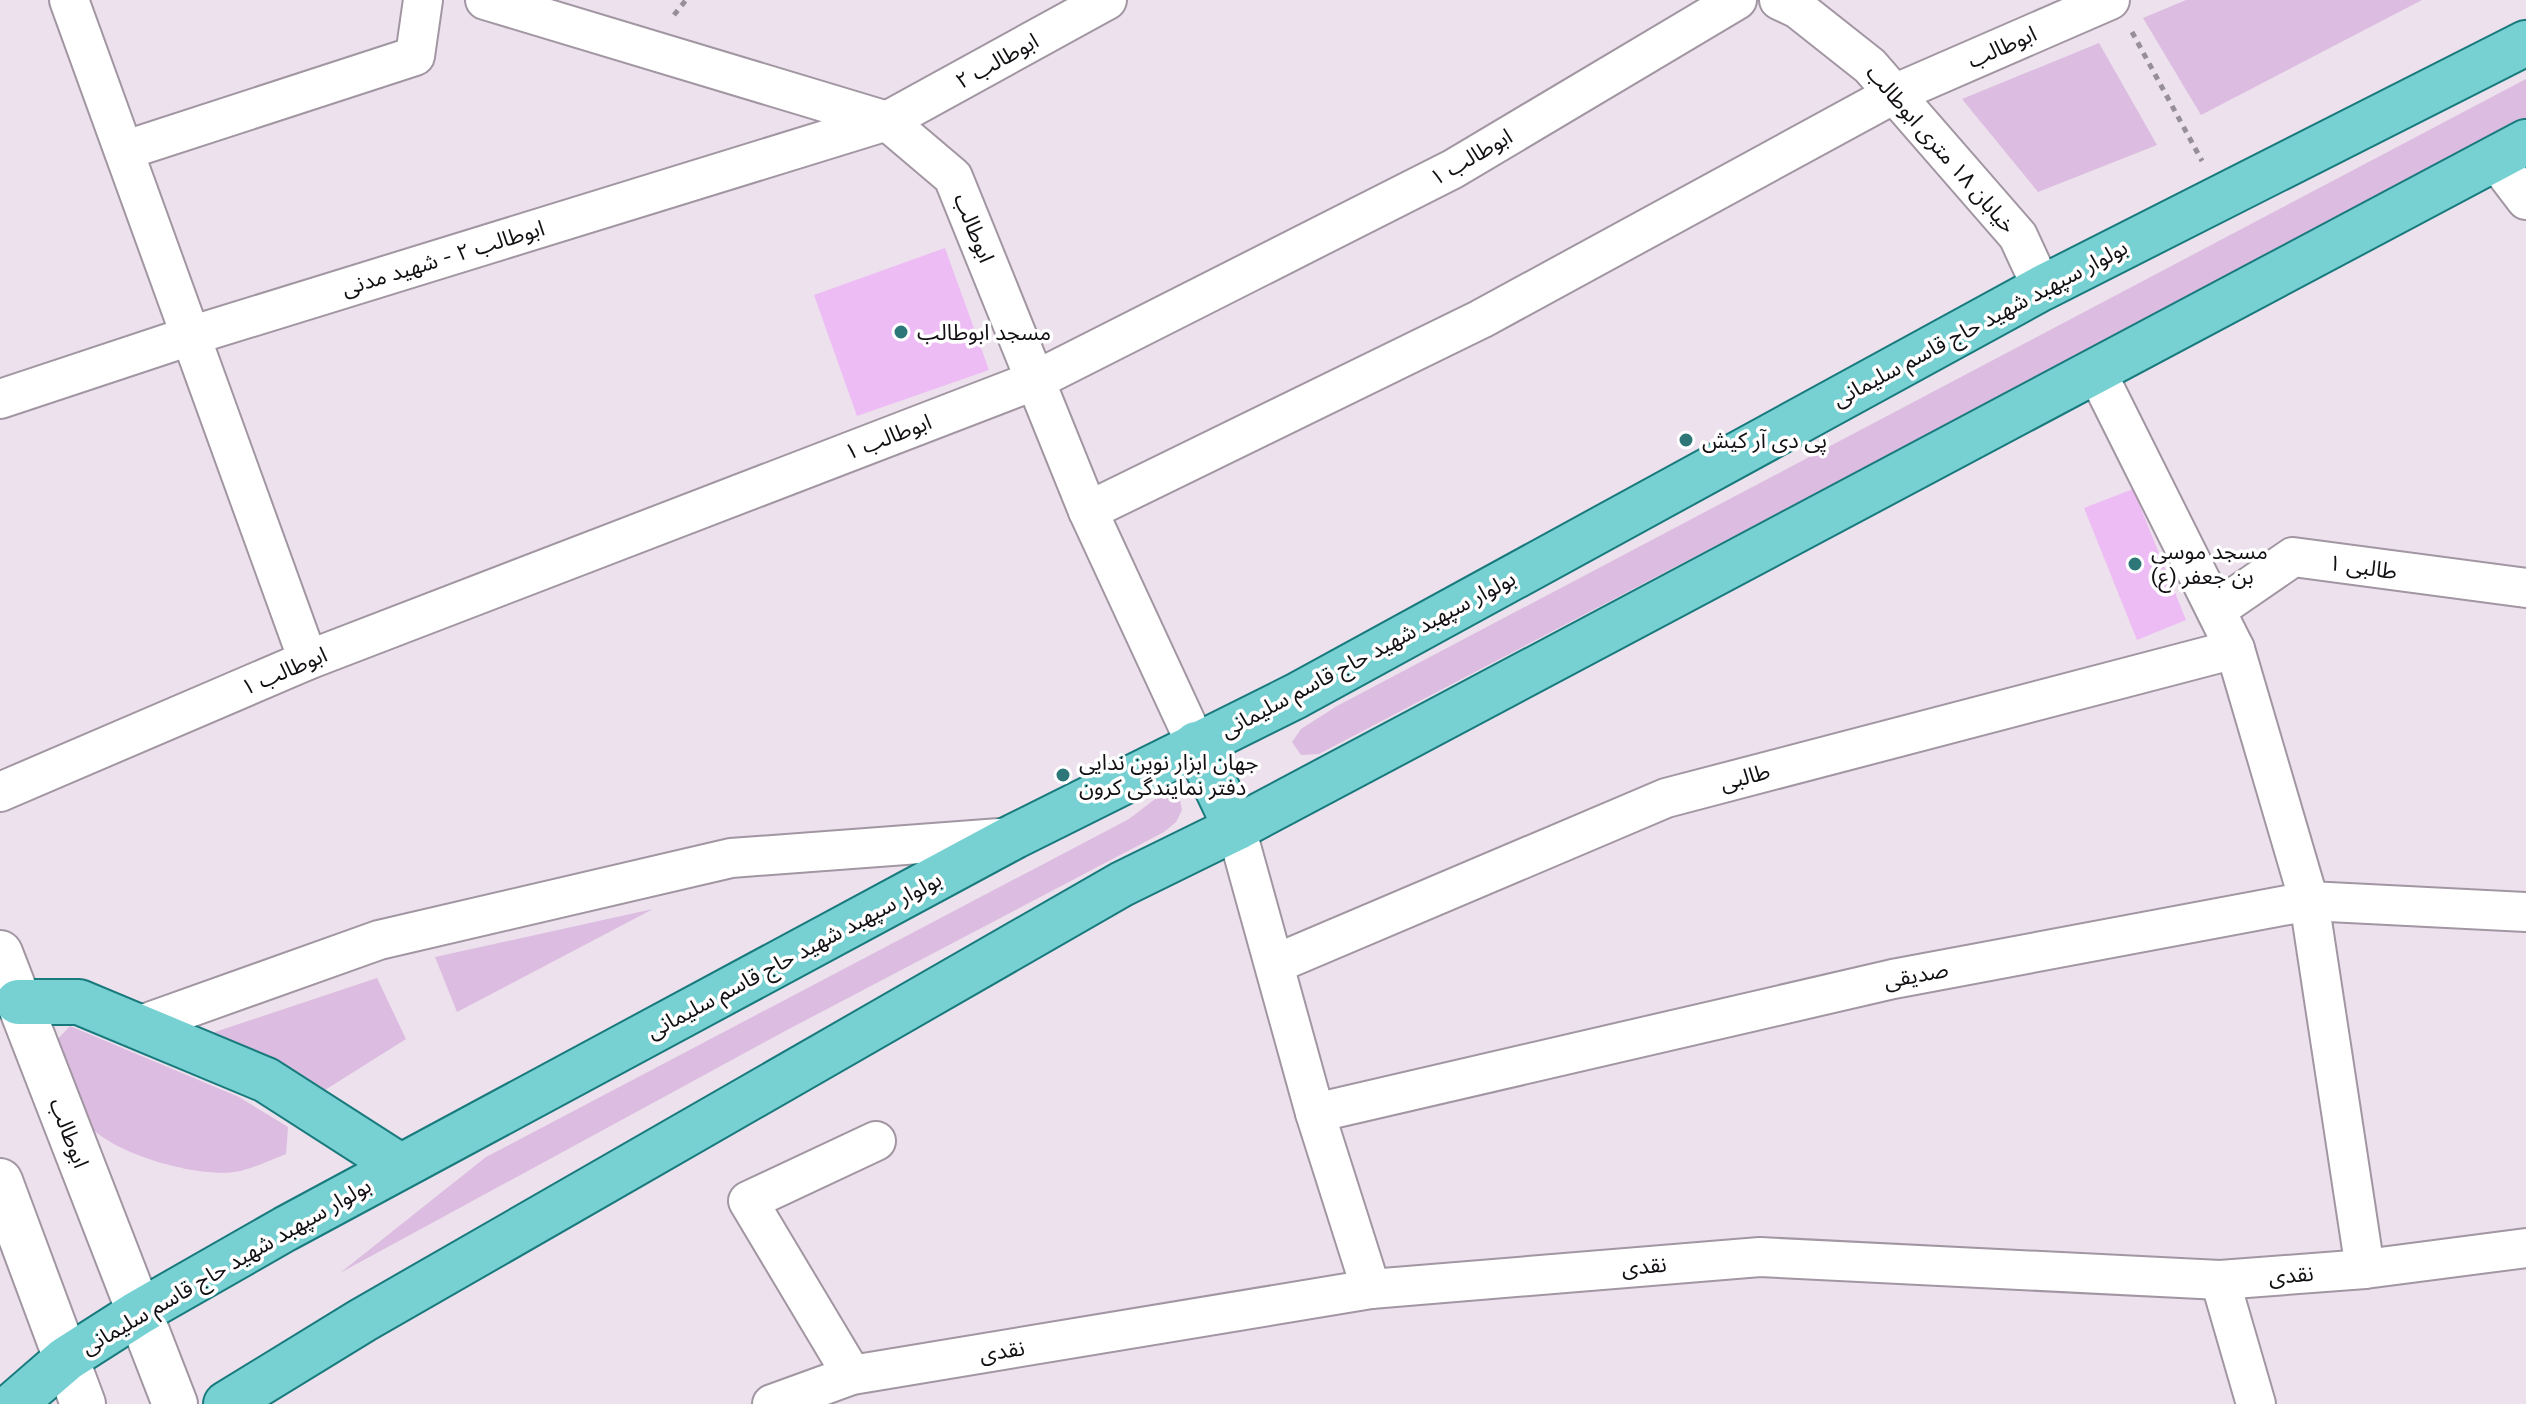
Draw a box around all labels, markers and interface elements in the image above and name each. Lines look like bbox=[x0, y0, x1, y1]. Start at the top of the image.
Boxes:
street label: ابوطالب bbox=[1964, 21, 2040, 73]
street label: ابوطالب ۲ bbox=[951, 28, 1043, 94]
street label: خیابان ۱۸ متری ابوطالب bbox=[1861, 60, 2021, 238]
street label: ابوطالب ۱ bbox=[1425, 123, 1517, 191]
street label: ابوطالب bbox=[949, 190, 999, 266]
street label: ابوطالب ۲ - شهید مدنی bbox=[339, 215, 547, 301]
street label: بولوار سپهبد شهید حاج قاسم سلیمانی bbox=[1828, 234, 2134, 415]
place label: مسجد ابوطالب bbox=[917, 320, 1051, 345]
marker: مسجد ابوطالب bbox=[892, 323, 910, 341]
street label: ابوطالب ۱ bbox=[841, 409, 935, 465]
place label: پی دی آر کیش bbox=[1702, 428, 1827, 455]
marker: پی دی آر کیش bbox=[1677, 431, 1695, 449]
place label: مسجد موسی بن جعفر (ع) bbox=[2151, 539, 2268, 593]
street label: طالبی ۱ bbox=[2327, 550, 2399, 584]
marker: مسجد موسی بن جعفر (ع) bbox=[2126, 555, 2144, 573]
street label: بولوار سپهبد شهید حاج قاسم سلیمانی bbox=[1216, 565, 1522, 746]
street label: ابوطالب ۱ bbox=[237, 642, 331, 700]
place label: جهان ابزار نوین ندایی دفتر نمایندگی کرون bbox=[1079, 750, 1259, 800]
street label: طالبی bbox=[1717, 758, 1773, 796]
marker: جهان ابزار نوین ندایی دفتر نمایندگی کرون bbox=[1054, 766, 1072, 784]
street label: بولوار سپهبد شهید حاج قاسم سلیمانی bbox=[642, 866, 948, 1047]
street label: صدیقی bbox=[1882, 957, 1950, 993]
street label: ابوطالب bbox=[44, 1095, 94, 1171]
street label: بولوار سپهبد شهید حاج قاسم سلیمانی bbox=[77, 1173, 377, 1363]
street label: نقدی bbox=[1620, 1252, 1668, 1280]
street label: نقدی bbox=[2267, 1261, 2315, 1289]
street label: نقدی bbox=[978, 1335, 1026, 1367]

